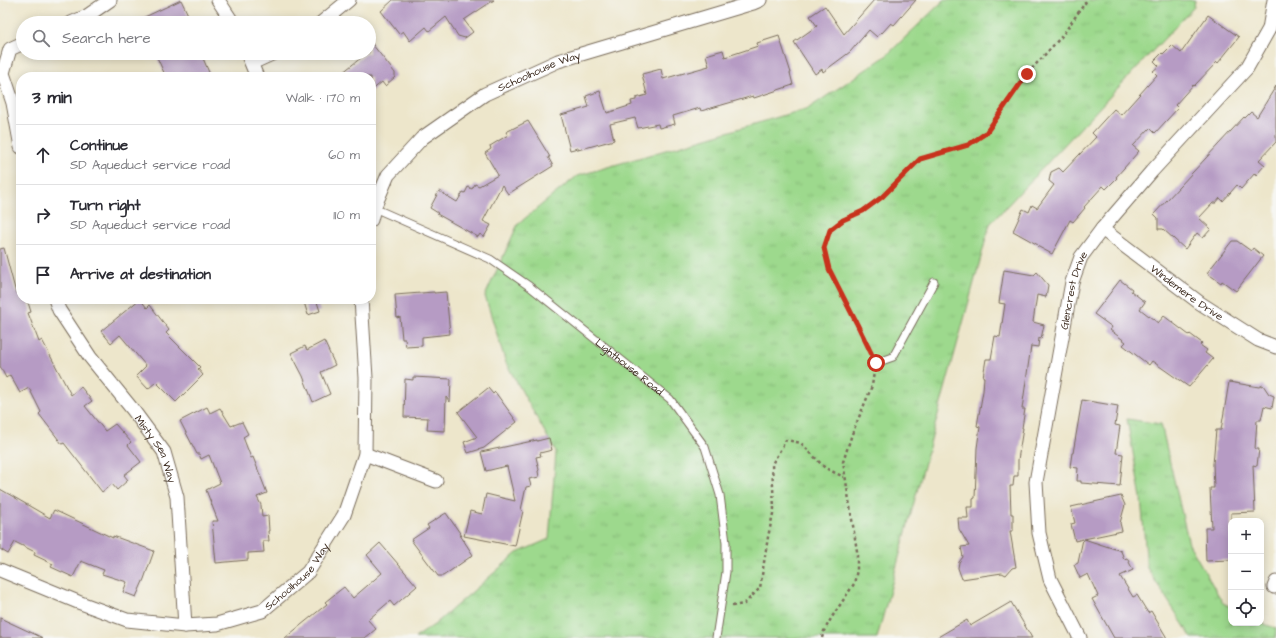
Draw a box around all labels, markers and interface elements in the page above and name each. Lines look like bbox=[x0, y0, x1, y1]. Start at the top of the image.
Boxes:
search box bbox=[16, 16, 376, 60]
icon: search bbox=[30, 27, 52, 49]
text: Search here bbox=[62, 28, 151, 49]
street label: Schoolhouse Way bbox=[495, 47, 582, 95]
route end bbox=[1018, 65, 1036, 83]
text: 3 min bbox=[32, 86, 72, 110]
text: Walk · 170 m bbox=[286, 89, 360, 107]
text: Continue bbox=[70, 135, 128, 156]
icon: ahead bbox=[32, 144, 54, 166]
text: 60 m bbox=[328, 146, 360, 164]
text: SD Aqueduct service road bbox=[70, 156, 230, 174]
text: Turn right bbox=[70, 195, 141, 216]
icon: right bbox=[32, 204, 54, 226]
text: 110 m bbox=[333, 206, 360, 224]
text: SD Aqueduct service road bbox=[70, 216, 230, 234]
street label: Glencrest Drive bbox=[1056, 248, 1091, 331]
street label: Windemere Drive bbox=[1148, 261, 1226, 324]
icon: arrive bbox=[32, 264, 54, 286]
text: Arrive at destination bbox=[70, 264, 211, 285]
street label: Lighthouse Road bbox=[592, 335, 667, 399]
route start bbox=[867, 354, 885, 372]
street label: Misty Sea Way bbox=[131, 412, 180, 485]
map controls bbox=[1228, 518, 1264, 626]
button: + bbox=[1228, 518, 1264, 554]
street label: Schoolhouse Way bbox=[261, 540, 333, 614]
button: − bbox=[1228, 554, 1264, 590]
button: locate bbox=[1228, 590, 1264, 626]

